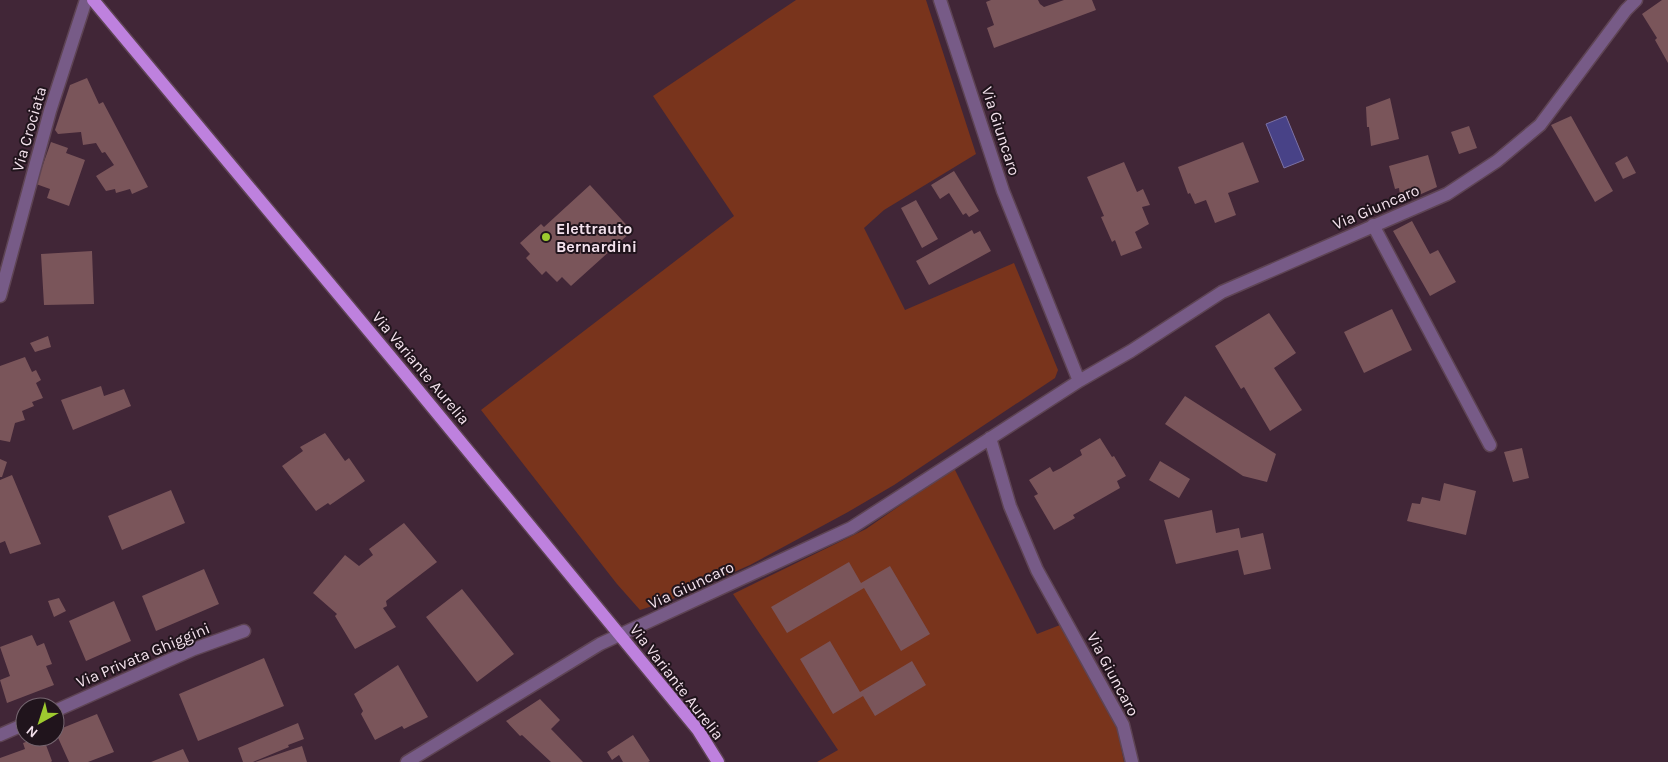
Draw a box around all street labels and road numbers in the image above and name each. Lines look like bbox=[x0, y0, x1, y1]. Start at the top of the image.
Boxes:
street label: Via Crociata bbox=[8, 84, 50, 174]
street label: Via Giuncaro bbox=[978, 84, 1024, 178]
street label: Via Giuncaro bbox=[1330, 180, 1422, 234]
street label: Via Variante Aurelia bbox=[368, 308, 474, 428]
street label: Via Giuncaro bbox=[645, 557, 737, 613]
street label: Via Privata Ghiggini bbox=[73, 618, 213, 692]
street label: Via Variante Aurelia bbox=[626, 620, 728, 744]
street label: Via Giuncaro bbox=[1083, 629, 1143, 719]

